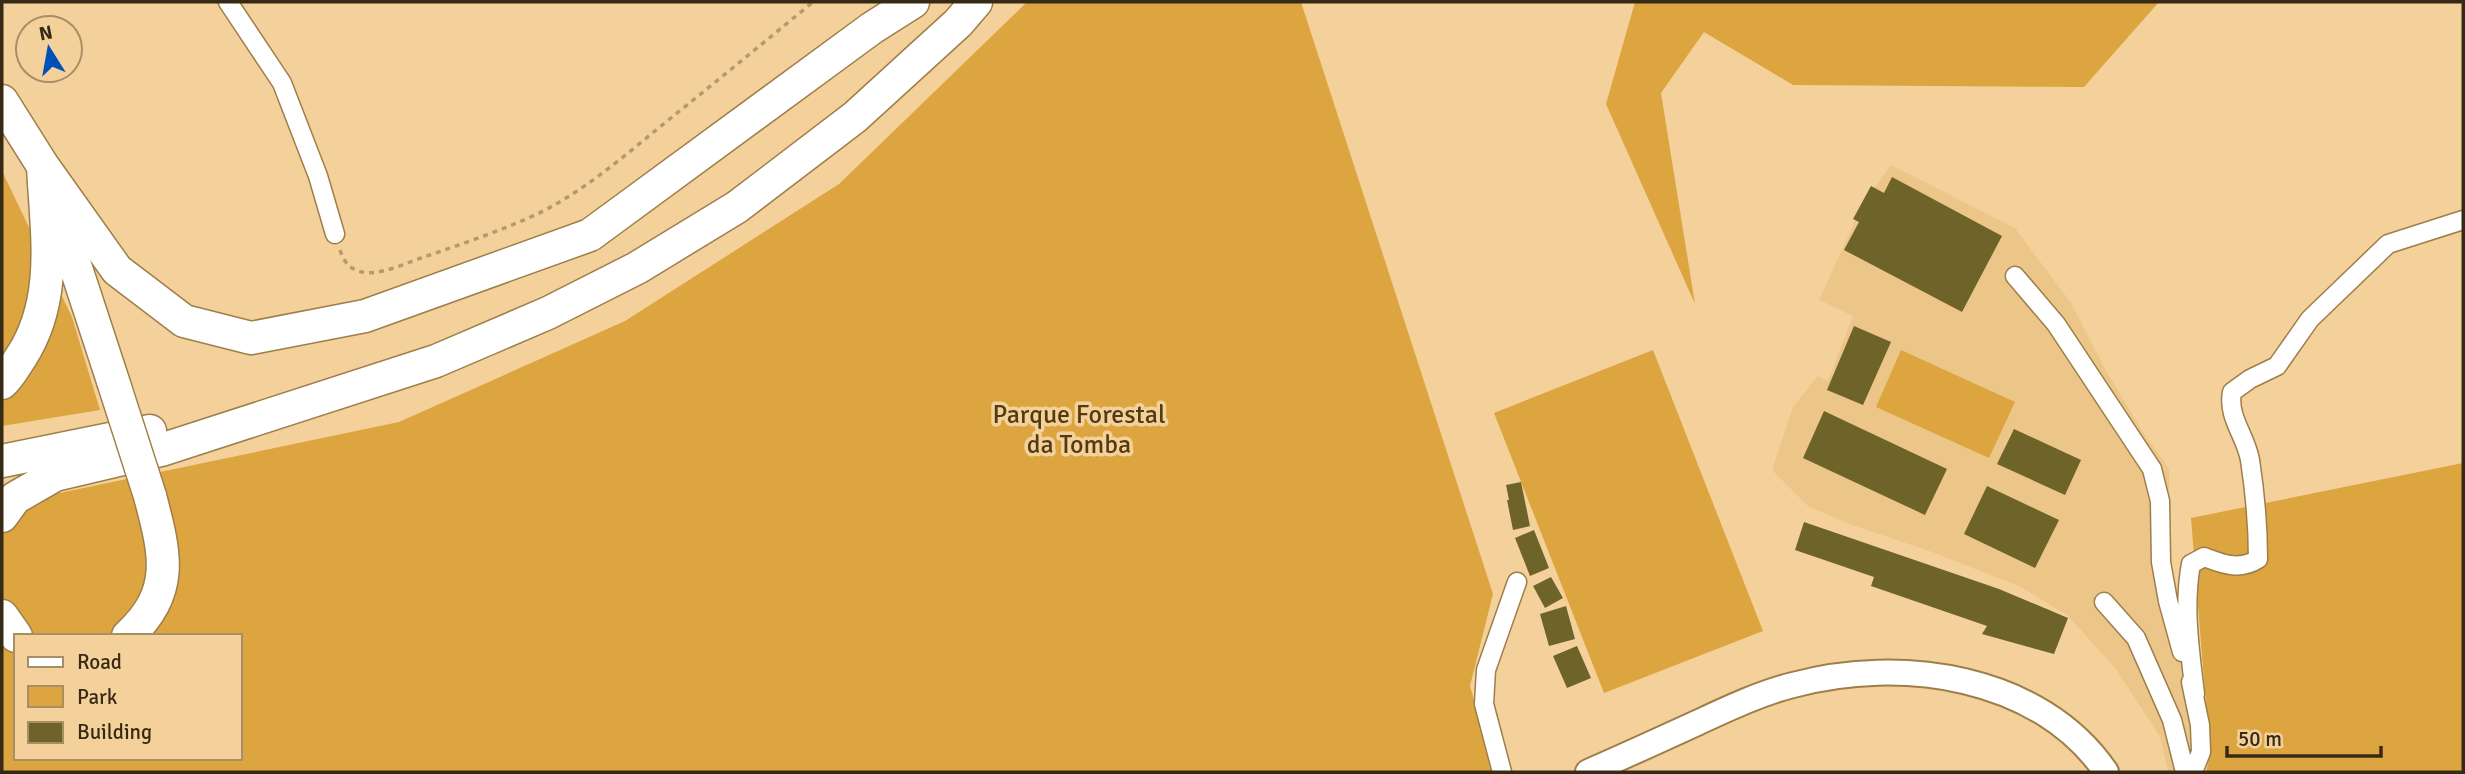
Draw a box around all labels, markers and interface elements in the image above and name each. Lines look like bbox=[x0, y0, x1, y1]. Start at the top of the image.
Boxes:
north arrow bbox=[14, 14, 84, 84]
text: N bbox=[37, 20, 55, 46]
park label: Parque Forestal da Tomba bbox=[992, 399, 1166, 461]
legend bbox=[14, 634, 242, 760]
text: Road bbox=[77, 649, 122, 675]
text: Park bbox=[77, 684, 118, 710]
scale bar bbox=[2227, 714, 2381, 758]
text: Building bbox=[77, 719, 152, 745]
text: 50 m bbox=[2238, 726, 2282, 752]

